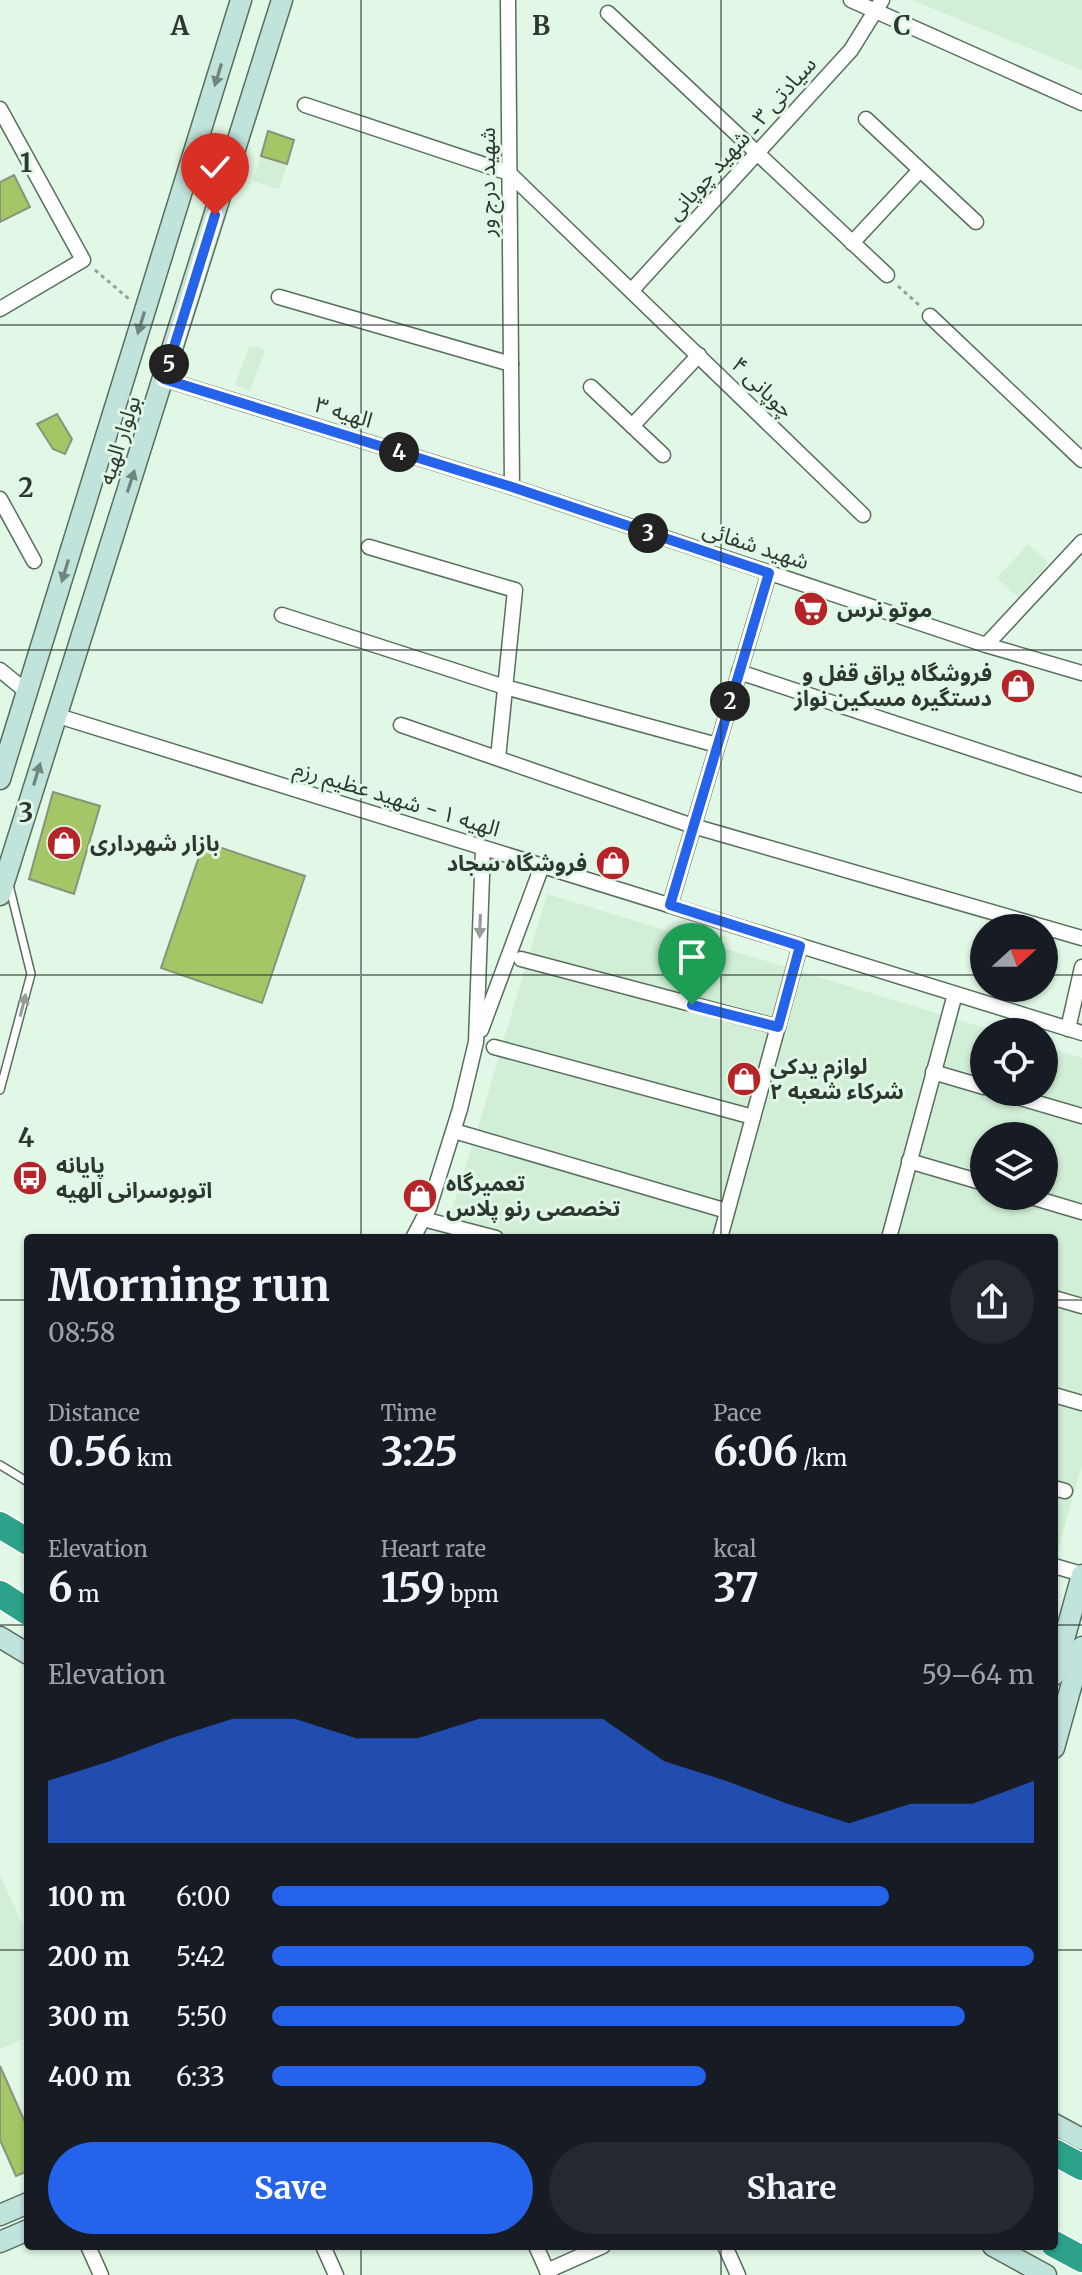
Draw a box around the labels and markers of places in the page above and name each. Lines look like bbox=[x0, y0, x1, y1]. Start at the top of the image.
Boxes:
pin bbox=[181, 133, 249, 215]
pin: 5 bbox=[149, 344, 189, 384]
pin: 4 bbox=[379, 432, 419, 472]
pin: 3 bbox=[628, 513, 668, 553]
supermarket icon: موتو نرس bbox=[792, 590, 830, 628]
place label: موتو نرس bbox=[837, 595, 932, 623]
place label: فروشگاه یراق قفل و دستگیره مسکین نواز bbox=[793, 659, 992, 712]
shop icon: فروشگاه یراق قفل و دستگیره مسکین نواز bbox=[999, 667, 1037, 705]
pin: 2 bbox=[710, 681, 750, 721]
shop icon: بازار شهرداری bbox=[45, 824, 83, 862]
place label: بازار شهرداری bbox=[90, 829, 220, 857]
shop icon: فروشگاه سجاد bbox=[594, 844, 632, 882]
place label: فروشگاه سجاد bbox=[447, 849, 587, 877]
pin bbox=[658, 923, 726, 1005]
place label: لوازم یدکی شرکاء شعبه ۲ bbox=[770, 1052, 904, 1105]
shop icon: لوازم یدکی شرکاء شعبه ۲ bbox=[725, 1060, 763, 1098]
place label: پایانه اتوبوسرانی الهیه bbox=[56, 1151, 212, 1204]
bus stop icon: پایانه اتوبوسرانی الهیه bbox=[11, 1159, 49, 1197]
place label: تعمیرگاه تخصصی رنو پلاس bbox=[446, 1169, 620, 1223]
shop icon: تعمیرگاه تخصصی رنو پلاس bbox=[401, 1177, 439, 1215]

